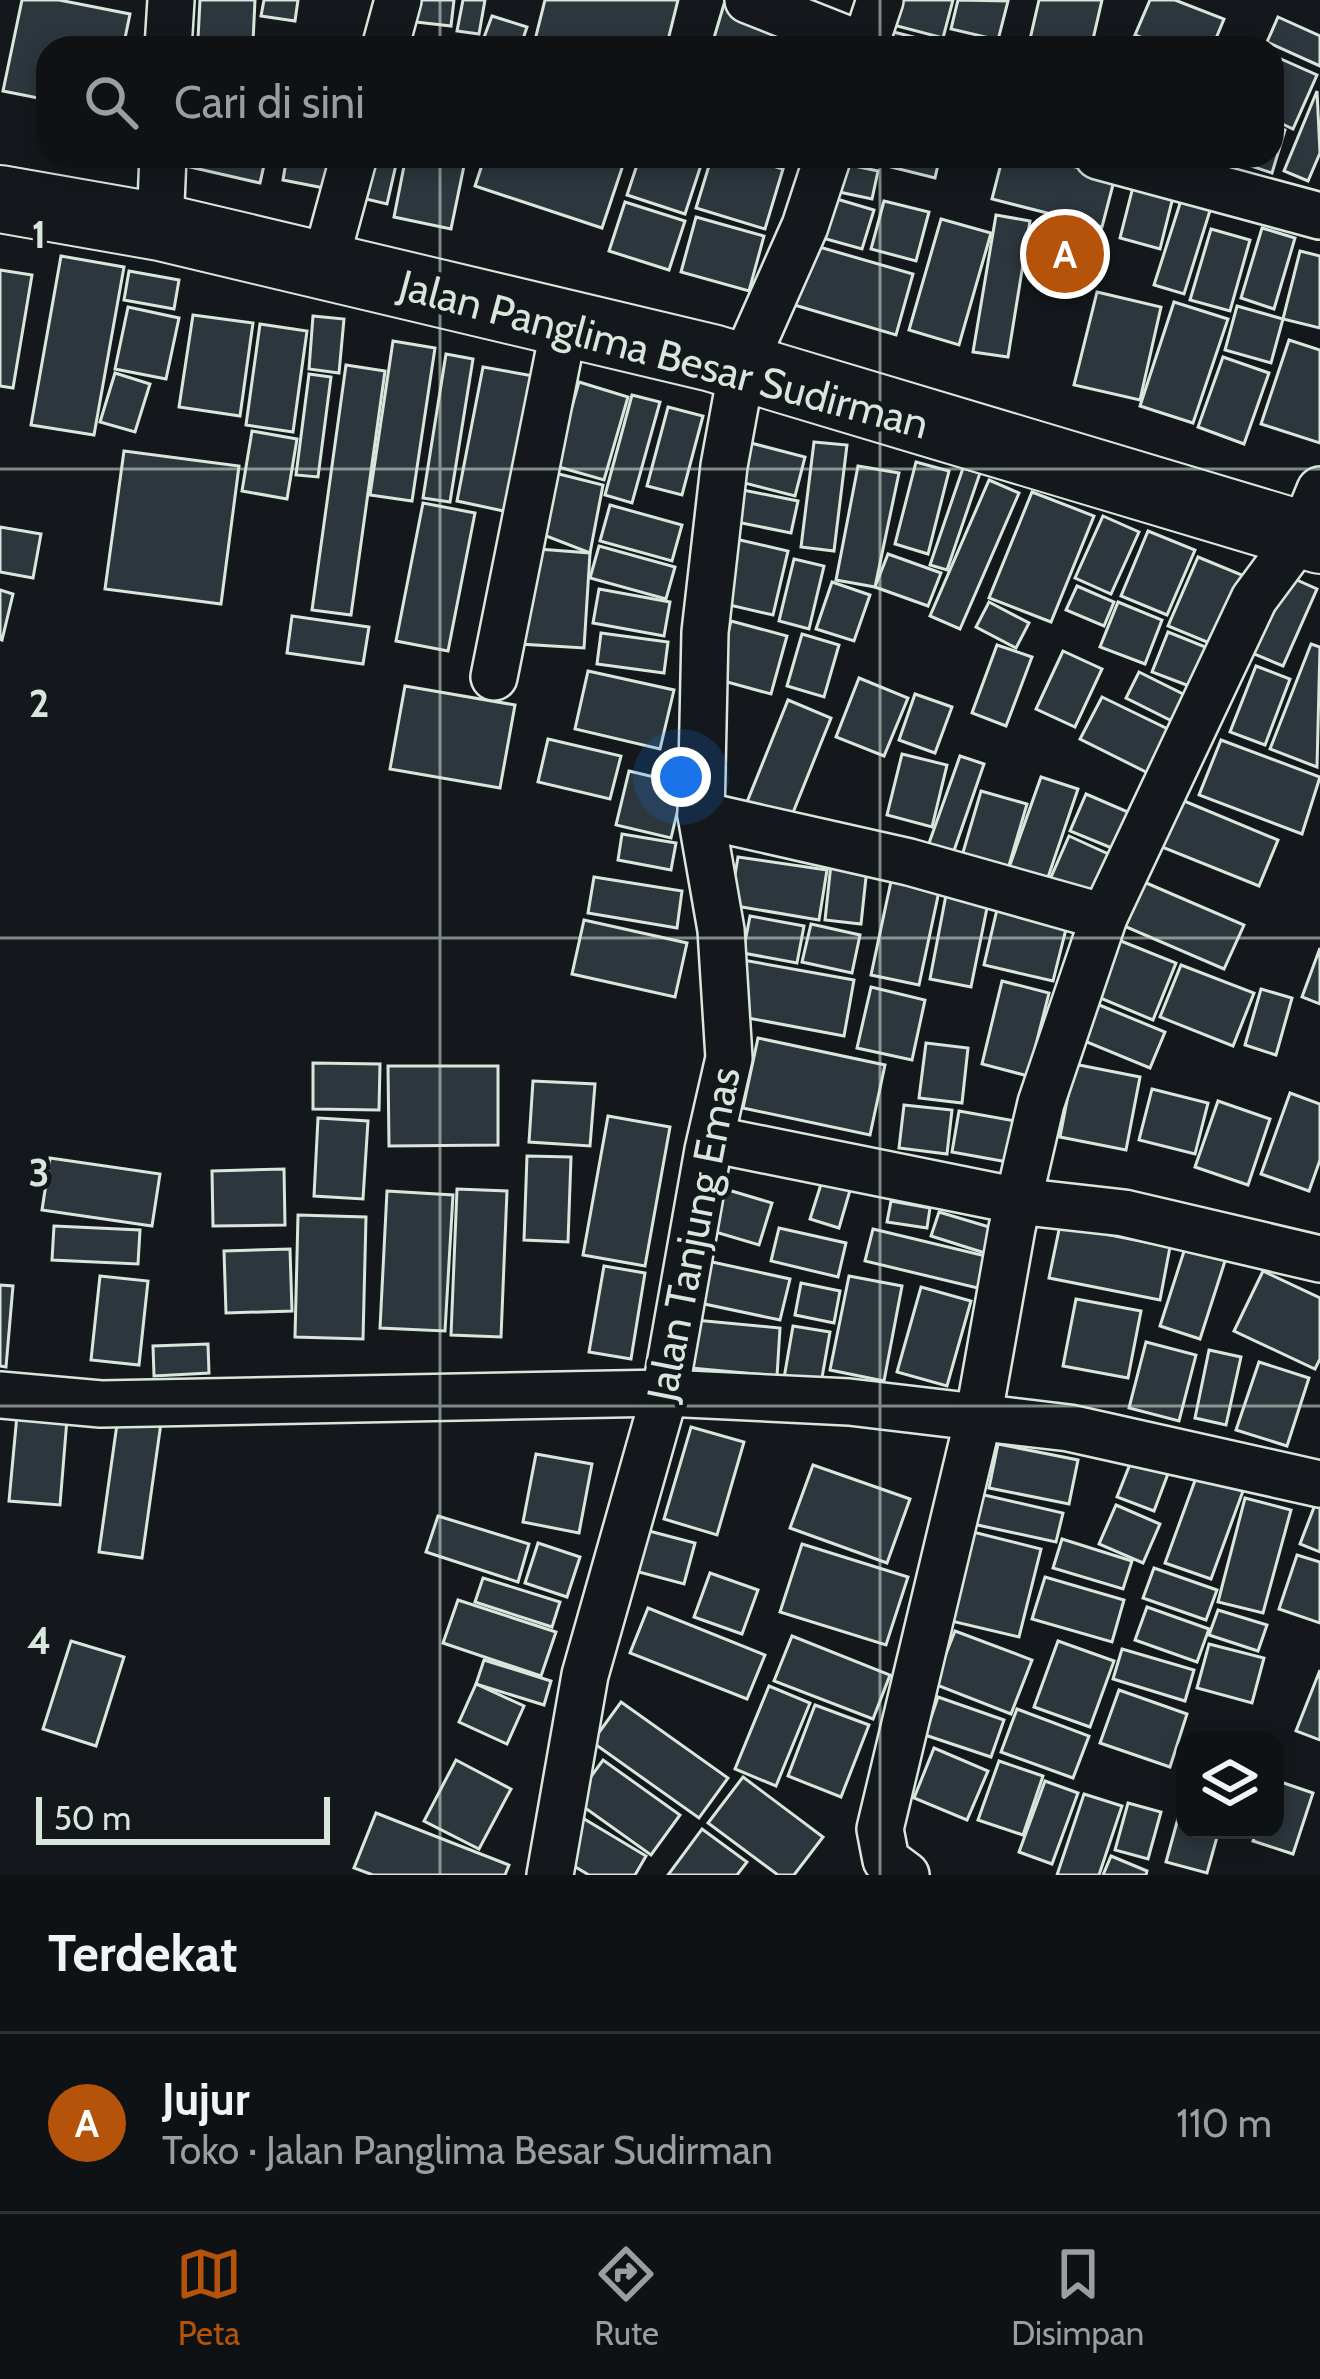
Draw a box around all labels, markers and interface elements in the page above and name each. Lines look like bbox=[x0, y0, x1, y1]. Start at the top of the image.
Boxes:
search box bbox=[36, 36, 1284, 168]
icon: search bbox=[78, 69, 144, 135]
text: Cari di sini bbox=[174, 75, 365, 129]
pin: A bbox=[1026, 209, 1104, 299]
text: 1 bbox=[32, 210, 46, 258]
street label: Jalan Panglima Besar Sudirman bbox=[393, 258, 934, 450]
text: 2 bbox=[29, 679, 49, 727]
your location bbox=[651, 747, 711, 807]
street label: Jalan Tanjung Emas bbox=[635, 1063, 751, 1406]
text: 3 bbox=[28, 1148, 50, 1196]
text: 4 bbox=[27, 1616, 51, 1664]
map controls bbox=[1176, 1731, 1284, 1839]
button: layers bbox=[1176, 1731, 1284, 1839]
scale bar bbox=[36, 1791, 330, 1844]
text: 50 m bbox=[54, 1798, 131, 1838]
text: Terdekat bbox=[48, 1922, 238, 1984]
text: Jujur bbox=[162, 2072, 249, 2126]
text: A bbox=[75, 2099, 99, 2147]
text: 110 m bbox=[1176, 2099, 1272, 2147]
text: Toko · Jalan Panglima Besar Sudirman bbox=[162, 2126, 773, 2174]
tab: Peta bbox=[176, 2241, 242, 2353]
tab: Rute bbox=[593, 2241, 659, 2353]
tab: Disimpan bbox=[1011, 2241, 1144, 2353]

